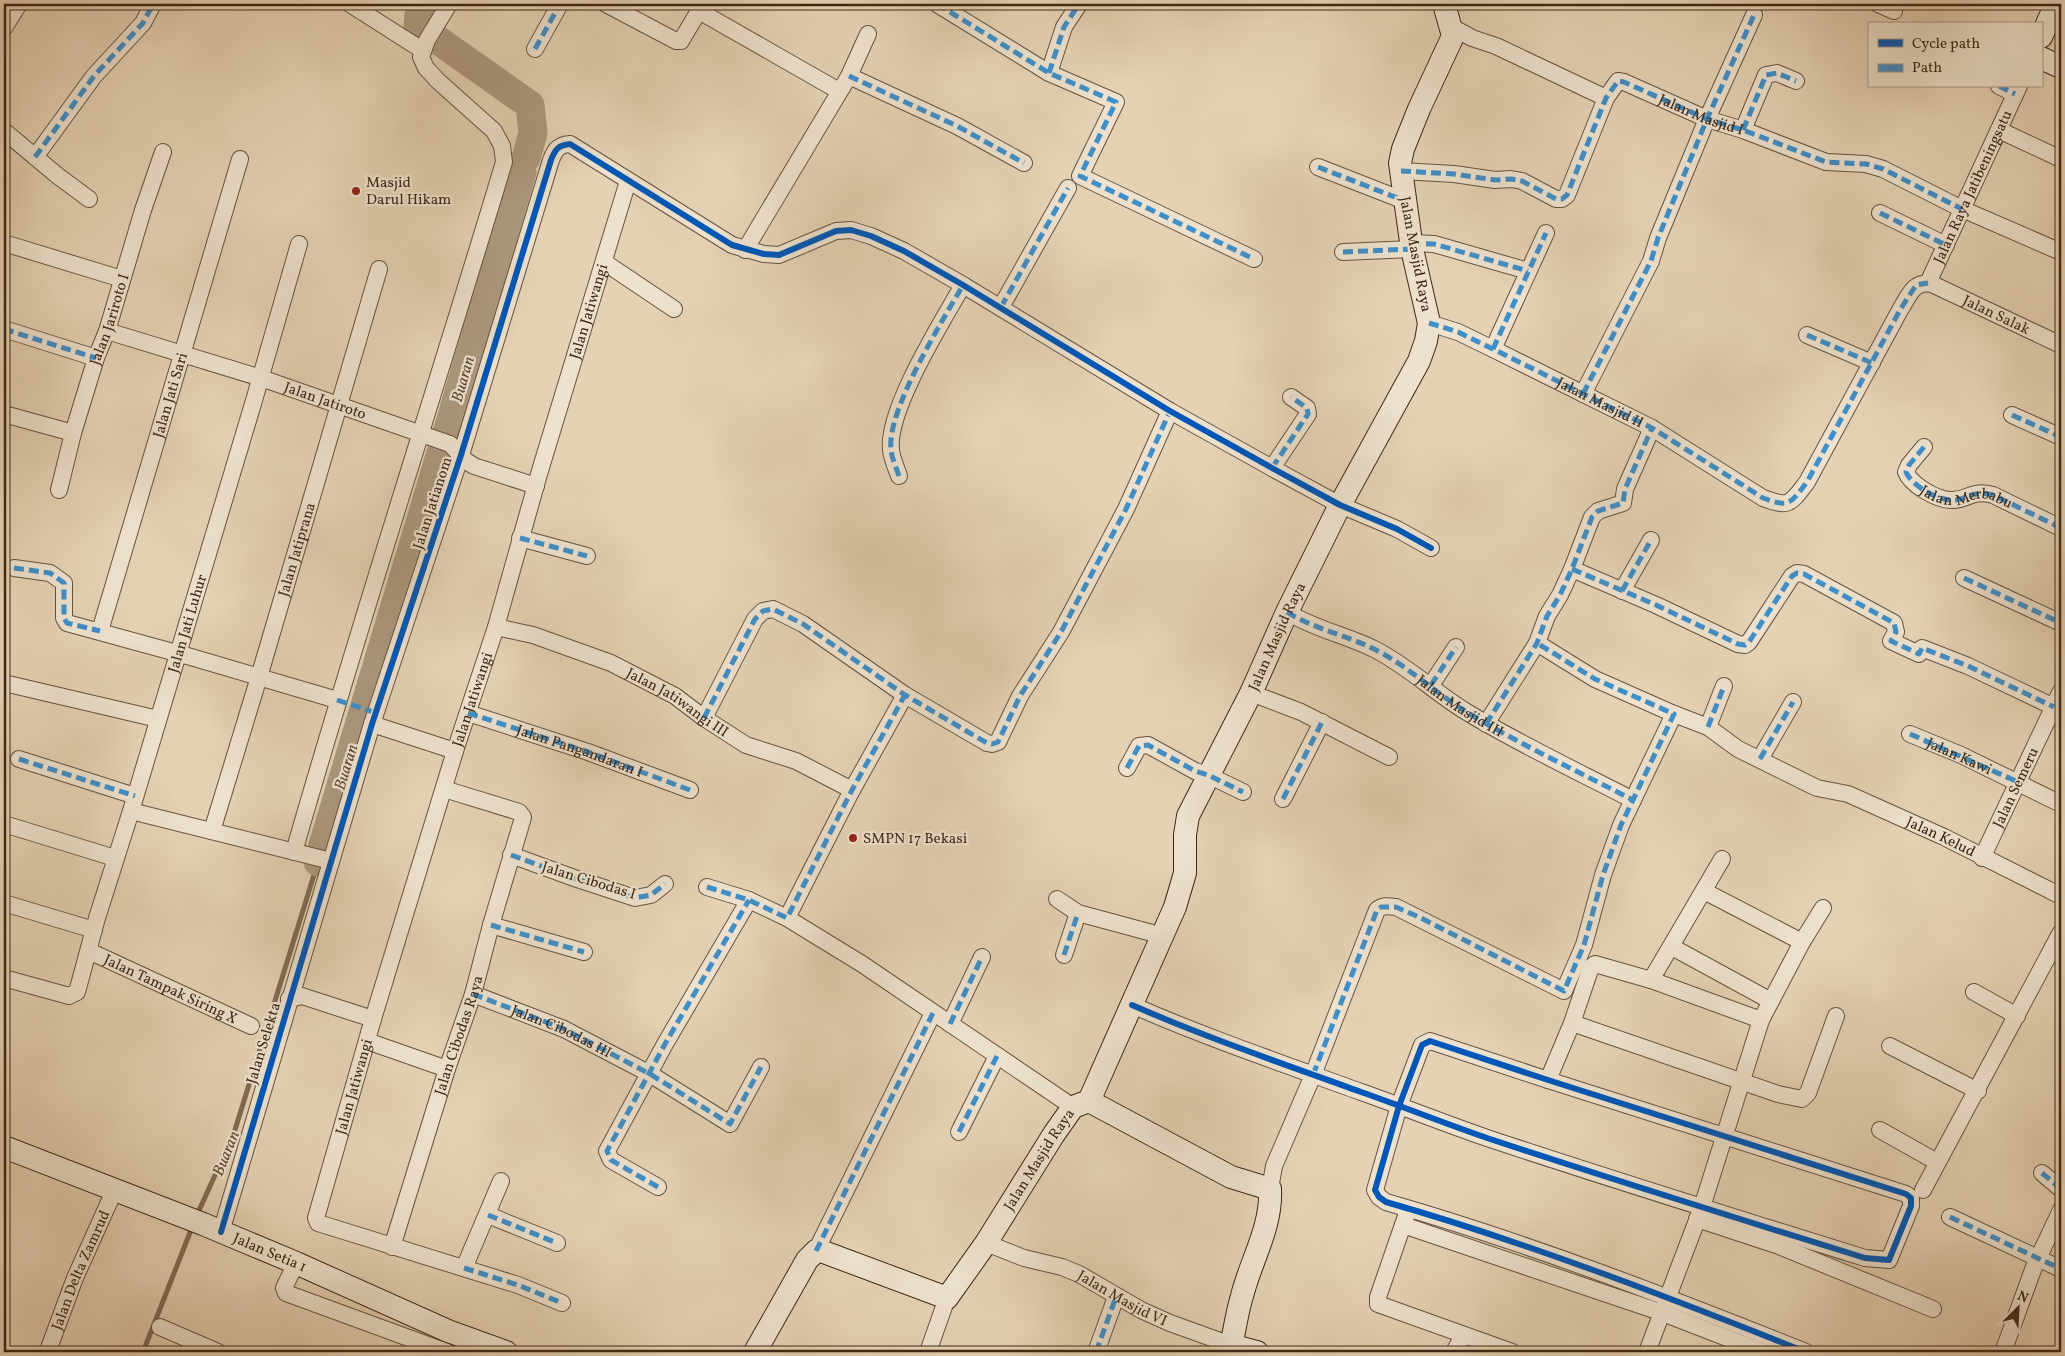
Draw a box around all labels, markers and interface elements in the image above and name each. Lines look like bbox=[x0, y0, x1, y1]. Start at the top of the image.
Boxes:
legend bbox=[1868, 22, 2042, 88]
text: Cycle path bbox=[1912, 34, 1980, 55]
text: Path bbox=[1912, 58, 1942, 79]
street label: Jalan Masjid I bbox=[1655, 90, 1746, 142]
street label: Jalan Raya Jatibeningsatu bbox=[1929, 107, 2018, 268]
place label: Masjid Darul Hikam bbox=[366, 173, 451, 211]
marker: Masjid Darul Hikam bbox=[350, 185, 362, 197]
street label: Jalan Masjid Raya bbox=[1393, 195, 1436, 314]
street label: Jalan Jatiwangi bbox=[565, 262, 614, 362]
street label: Jalan Jariroto I bbox=[85, 272, 135, 368]
street label: Jalan Salak bbox=[1959, 291, 2033, 341]
street label: Jalan Jati Sari bbox=[149, 350, 194, 441]
water label: Buaran bbox=[447, 354, 481, 405]
street label: Jalan Masjid II bbox=[1552, 373, 1647, 434]
street label: Jalan Jatiroto bbox=[281, 378, 369, 426]
street label: Jalan Jatianom bbox=[409, 455, 458, 552]
street label: Jalan Merbabu bbox=[1915, 481, 2016, 515]
street label: Jalan Jatiprana bbox=[274, 500, 322, 599]
street label: Jalan Jati Luhur bbox=[164, 572, 213, 676]
street label: Jalan Masjid Raya bbox=[1244, 579, 1312, 695]
street label: Jalan Jatiwangi bbox=[448, 650, 499, 750]
street label: Jalan Jatiwangi III bbox=[622, 663, 732, 743]
street label: Jalan Masjid III bbox=[1411, 671, 1507, 743]
street label: Jalan Pangandaran I bbox=[513, 720, 646, 784]
street label: Jalan Kawi bbox=[1923, 734, 1995, 781]
water label: Buaran bbox=[330, 742, 364, 793]
street label: Jalan Semeru bbox=[1989, 744, 2045, 832]
street label: Jalan Kelud bbox=[1902, 812, 1979, 863]
place label: SMPN 17 Bekasi bbox=[863, 829, 967, 850]
marker: SMPN 17 Bekasi bbox=[847, 832, 859, 844]
street label: Jalan Cibodas I bbox=[539, 857, 638, 906]
street label: Jalan Tampak Siring X bbox=[100, 950, 240, 1030]
street label: Jalan Cibodas Raya bbox=[430, 973, 489, 1098]
street label: Jalan Selekta bbox=[242, 1000, 287, 1087]
street label: Jalan Cibodas III bbox=[508, 1001, 615, 1064]
street label: Jalan Jatiwangi bbox=[331, 1037, 379, 1137]
street label: Jalan Masjid Raya bbox=[1000, 1105, 1080, 1215]
water label: Buaran bbox=[208, 1128, 246, 1180]
street label: Jalan Delta Zamrud bbox=[47, 1207, 116, 1334]
street label: Jalan Setia 1 bbox=[229, 1229, 309, 1278]
street label: Jalan Masjid VI bbox=[1073, 1266, 1170, 1332]
north arrow bbox=[1992, 1284, 2042, 1334]
text: N bbox=[2014, 1287, 2031, 1308]

